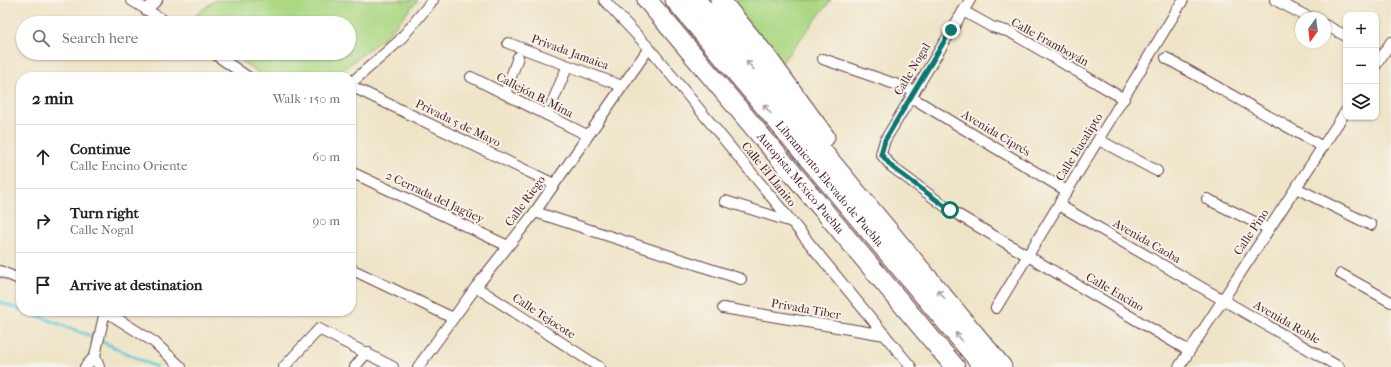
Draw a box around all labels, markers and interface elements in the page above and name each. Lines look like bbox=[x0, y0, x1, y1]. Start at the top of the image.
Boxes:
north arrow bbox=[1295, 12, 1331, 48]
map controls bbox=[1343, 12, 1379, 120]
button: + bbox=[1343, 12, 1379, 48]
street label: Calle Framboyán bbox=[1009, 15, 1091, 69]
search box bbox=[16, 16, 356, 60]
route end bbox=[942, 21, 960, 39]
icon: search bbox=[30, 27, 52, 49]
text: Search here bbox=[62, 29, 138, 47]
street label: Privada Jamaica bbox=[529, 31, 611, 73]
street label: Calle Nogal bbox=[891, 40, 934, 98]
button: − bbox=[1343, 48, 1379, 84]
one-way arrow bbox=[746, 60, 755, 70]
street label: Callejón B. Mina bbox=[494, 70, 576, 121]
button: layers bbox=[1343, 84, 1379, 120]
text: 2 min bbox=[32, 88, 73, 108]
text: Walk · 150 m bbox=[273, 91, 340, 106]
street label: Privada 5 de Mayo bbox=[413, 96, 503, 150]
one-way arrow bbox=[763, 104, 772, 114]
street label: Avenida Ciprés bbox=[958, 106, 1033, 159]
street label: Calle Eucalipto bbox=[1053, 110, 1105, 184]
street label: Libramiento Elevado de Puebla bbox=[773, 118, 887, 250]
street label: Autopista México-Puebla bbox=[754, 129, 847, 237]
street label: Calle El Llanito bbox=[739, 139, 799, 209]
text: Continue bbox=[70, 140, 130, 158]
icon: ahead bbox=[32, 146, 54, 168]
text: 60 m bbox=[312, 149, 340, 164]
text: Calle Encino Oriente bbox=[70, 158, 187, 173]
street label: 2 Cerrada del Jagüey bbox=[384, 168, 487, 226]
street label: Calle Riego bbox=[502, 173, 548, 229]
route start bbox=[941, 201, 959, 219]
text: Turn right bbox=[70, 204, 139, 222]
street label: Calle Pino bbox=[1231, 206, 1271, 258]
icon: right bbox=[32, 210, 54, 232]
text: 90 m bbox=[312, 213, 340, 228]
street label: Avenida Caoba bbox=[1110, 215, 1184, 266]
text: Calle Nogal bbox=[70, 222, 134, 237]
street label: Calle Encino bbox=[1083, 270, 1147, 314]
icon: arrive bbox=[32, 274, 54, 296]
text: Arrive at destination bbox=[70, 276, 202, 294]
one-way arrow bbox=[937, 288, 946, 299]
street label: Calle Tejocote bbox=[510, 290, 578, 342]
street label: Privada Tiber bbox=[770, 296, 843, 322]
street label: Avenida Roble bbox=[1250, 297, 1323, 347]
one-way arrow bbox=[954, 332, 963, 343]

